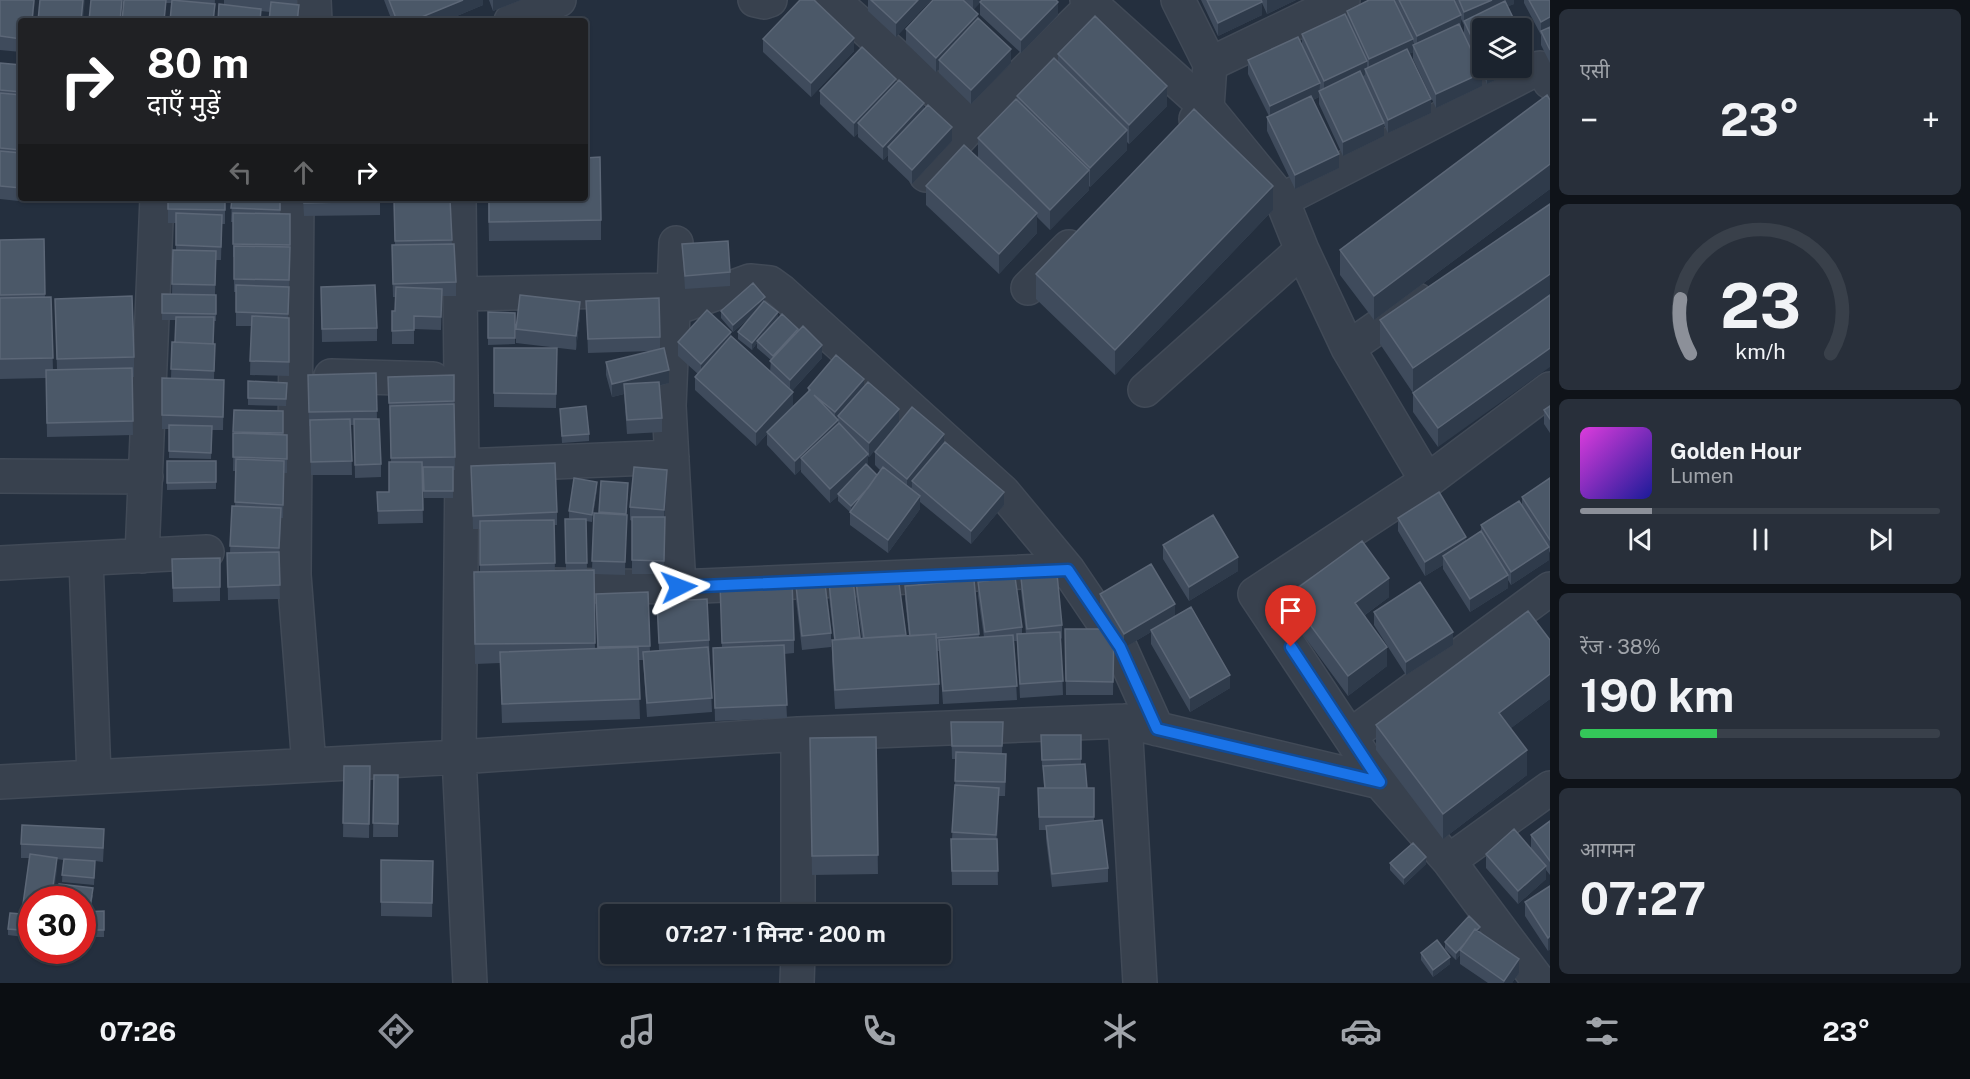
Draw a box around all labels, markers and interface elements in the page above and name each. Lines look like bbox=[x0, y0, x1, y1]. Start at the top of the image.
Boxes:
map controls bbox=[1472, 18, 1532, 78]
button: layers bbox=[1472, 18, 1532, 78]
text: 80 m bbox=[147, 38, 249, 87]
icon: right bbox=[48, 42, 126, 120]
text: एसी bbox=[1580, 59, 1610, 83]
text: दाएँ मुड़ें bbox=[147, 88, 220, 120]
text: 23° bbox=[1720, 93, 1800, 146]
text: − bbox=[1580, 101, 1598, 139]
text: + bbox=[1922, 101, 1940, 139]
icon: left bbox=[224, 156, 257, 189]
icon: ahead bbox=[287, 156, 320, 189]
icon: right bbox=[350, 156, 383, 189]
text: 23 bbox=[1719, 269, 1801, 342]
text: km/h bbox=[1735, 339, 1785, 364]
text: Golden Hour bbox=[1670, 438, 1801, 464]
text: Lumen bbox=[1670, 464, 1734, 488]
icon: previous bbox=[1624, 523, 1657, 556]
icon: pause bbox=[1744, 523, 1777, 556]
icon: next bbox=[1864, 523, 1897, 556]
position arrow bbox=[647, 555, 711, 619]
pin bbox=[1265, 585, 1316, 647]
icon: arrive bbox=[1274, 594, 1307, 627]
text: रेंज · 38% bbox=[1580, 635, 1661, 659]
text: 190 km bbox=[1580, 669, 1734, 722]
text: आगमन bbox=[1580, 838, 1635, 862]
text: 07:27 bbox=[1580, 872, 1706, 925]
speed limit sign: 30 bbox=[18, 886, 96, 964]
text: 07:27 · 1 मिनट · 200 m bbox=[665, 921, 886, 947]
icon: directions bbox=[375, 1010, 417, 1052]
icon: music bbox=[617, 1010, 659, 1052]
icon: phone bbox=[858, 1010, 900, 1052]
icon: climate bbox=[1099, 1010, 1141, 1052]
icon: car bbox=[1340, 1010, 1382, 1052]
icon: filters bbox=[1581, 1010, 1623, 1052]
text: 07:26 bbox=[100, 1015, 176, 1047]
text: 23° bbox=[1822, 1015, 1870, 1047]

